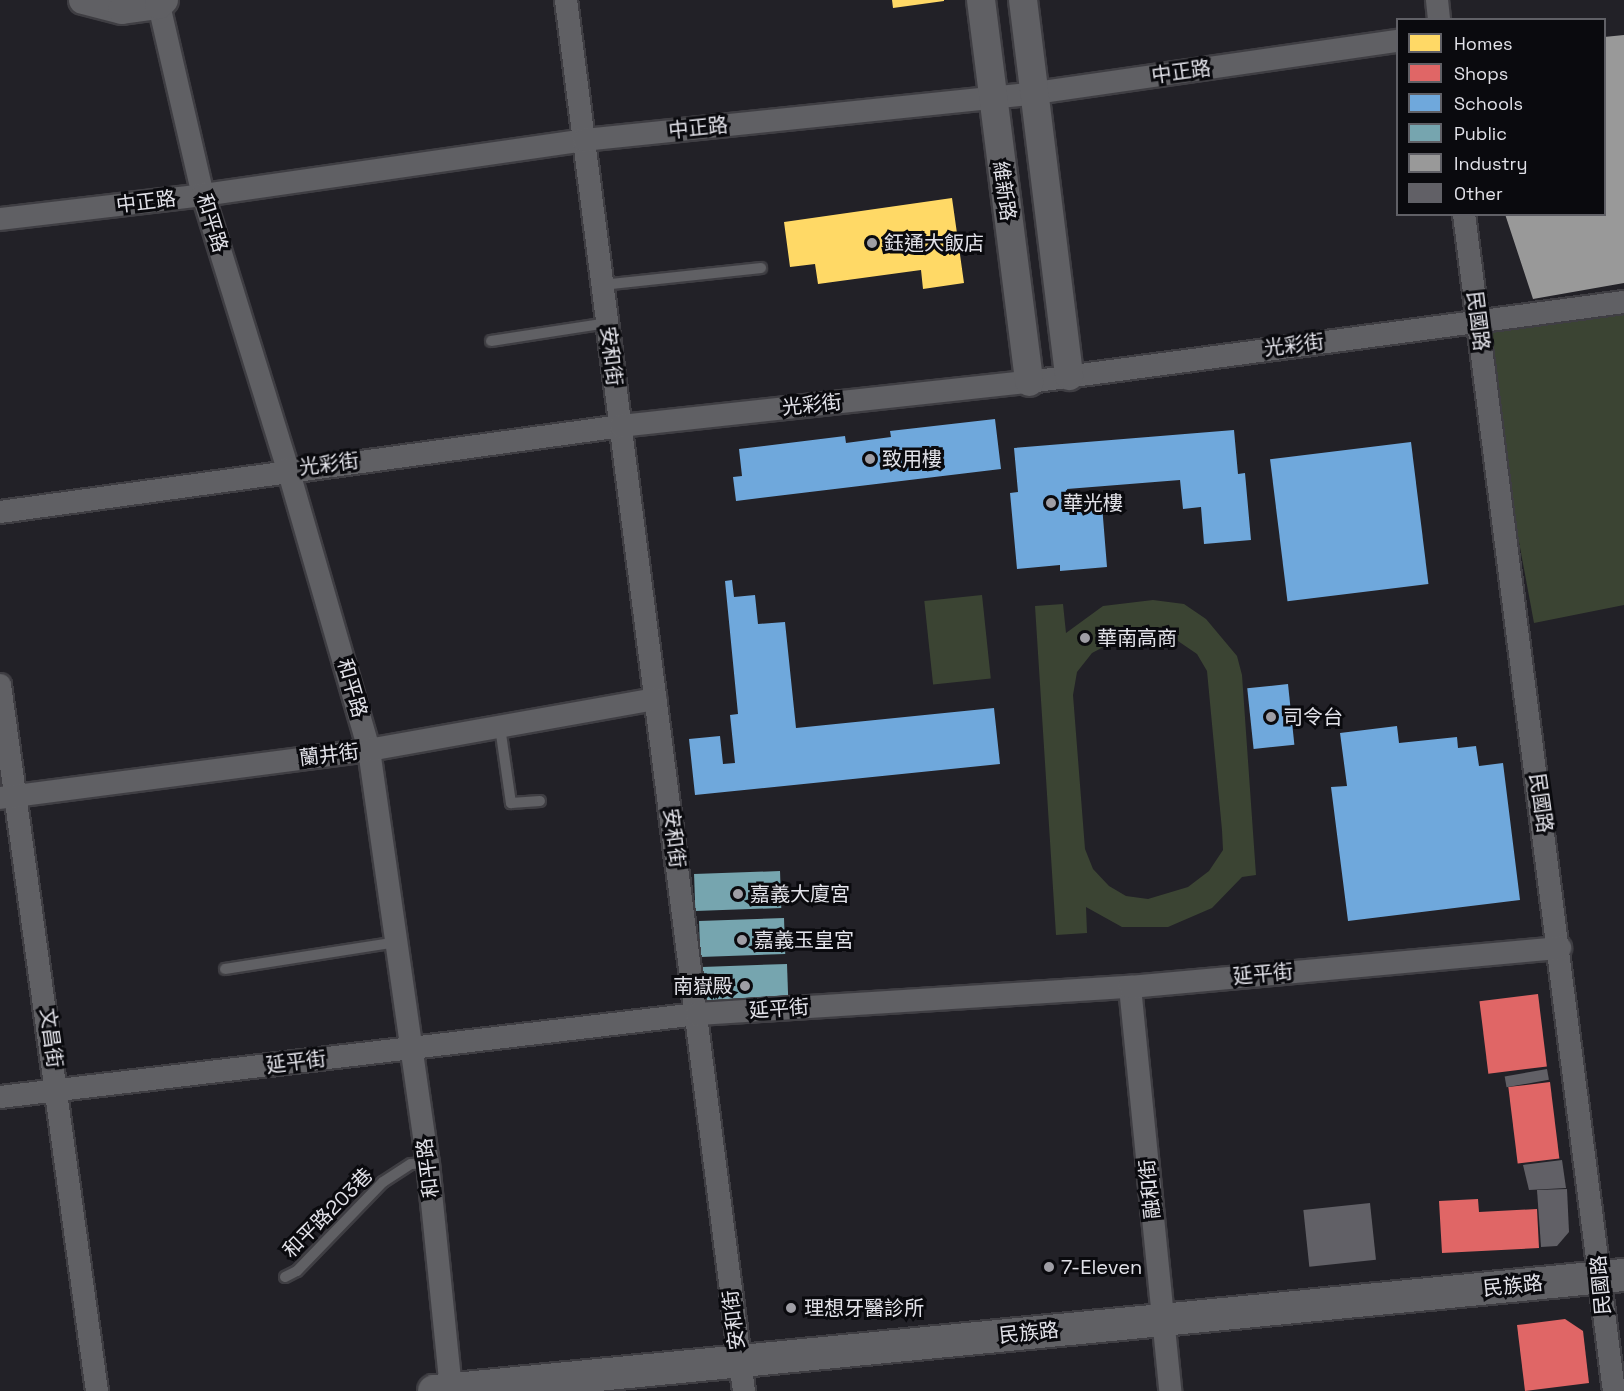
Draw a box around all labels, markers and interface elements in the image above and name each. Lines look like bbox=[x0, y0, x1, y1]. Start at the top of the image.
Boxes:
legend bbox=[1396, 18, 1606, 216]
text: Homes bbox=[1454, 32, 1513, 55]
street label: 中正路 bbox=[1150, 56, 1212, 88]
text: Shops bbox=[1454, 62, 1508, 85]
text: Schools bbox=[1454, 92, 1523, 115]
street label: 中正路 bbox=[667, 113, 729, 143]
text: Public bbox=[1454, 122, 1507, 145]
text: Industry bbox=[1454, 152, 1527, 175]
street label: 維新路 bbox=[988, 160, 1020, 222]
text: Other bbox=[1454, 182, 1503, 205]
street label: 中正路 bbox=[115, 186, 177, 218]
street label: 和平路 bbox=[192, 191, 232, 255]
place label: 鈺通大飯店 bbox=[884, 231, 984, 255]
marker: 鈺通大飯店 bbox=[865, 236, 879, 250]
street label: 民國路 bbox=[1462, 290, 1494, 352]
street label: 安和街 bbox=[595, 325, 627, 387]
street label: 光彩街 bbox=[1263, 329, 1325, 361]
street label: 光彩街 bbox=[781, 390, 843, 420]
place label: 致用樓 bbox=[882, 447, 942, 471]
street label: 光彩街 bbox=[298, 448, 360, 480]
marker: 致用樓 bbox=[863, 452, 877, 466]
place label: 華光樓 bbox=[1063, 491, 1123, 515]
marker: 華光樓 bbox=[1044, 496, 1058, 510]
place label: 華南高商 bbox=[1097, 626, 1177, 650]
marker: 華南高商 bbox=[1078, 631, 1092, 645]
street label: 和平路 bbox=[332, 656, 372, 720]
place label: 司令台 bbox=[1283, 705, 1343, 729]
marker: 司令台 bbox=[1264, 710, 1278, 724]
street label: 蘭井街 bbox=[298, 739, 360, 771]
street label: 民國路 bbox=[1525, 772, 1557, 834]
street label: 安和街 bbox=[658, 807, 690, 869]
place label: 嘉義大廈宮 bbox=[750, 882, 850, 906]
marker: 嘉義大廈宮 bbox=[731, 887, 745, 901]
place label: 嘉義玉皇宮 bbox=[754, 928, 854, 952]
marker: 嘉義玉皇宮 bbox=[735, 933, 749, 947]
street label: 延平街 bbox=[1232, 959, 1294, 989]
place label: 南嶽殿 bbox=[673, 974, 733, 998]
marker: 南嶽殿 bbox=[738, 979, 752, 993]
street label: 延平街 bbox=[748, 995, 810, 1023]
street label: 文昌街 bbox=[35, 1007, 67, 1069]
street label: 延平街 bbox=[265, 1046, 327, 1078]
street label: 和平路 bbox=[412, 1137, 444, 1199]
street label: 融和街 bbox=[1135, 1158, 1165, 1220]
street label: 和平路203巷 bbox=[278, 1163, 378, 1263]
street label: 民國路 bbox=[1586, 1254, 1616, 1316]
place label: 7-Eleven bbox=[1061, 1255, 1142, 1279]
marker: 7-Eleven bbox=[1042, 1260, 1056, 1274]
street label: 民族路 bbox=[1482, 1271, 1544, 1301]
street label: 安和街 bbox=[718, 1289, 750, 1351]
place label: 理想牙醫診所 bbox=[804, 1296, 924, 1320]
marker: 理想牙醫診所 bbox=[782, 1299, 800, 1317]
street label: 民族路 bbox=[998, 1318, 1060, 1348]

